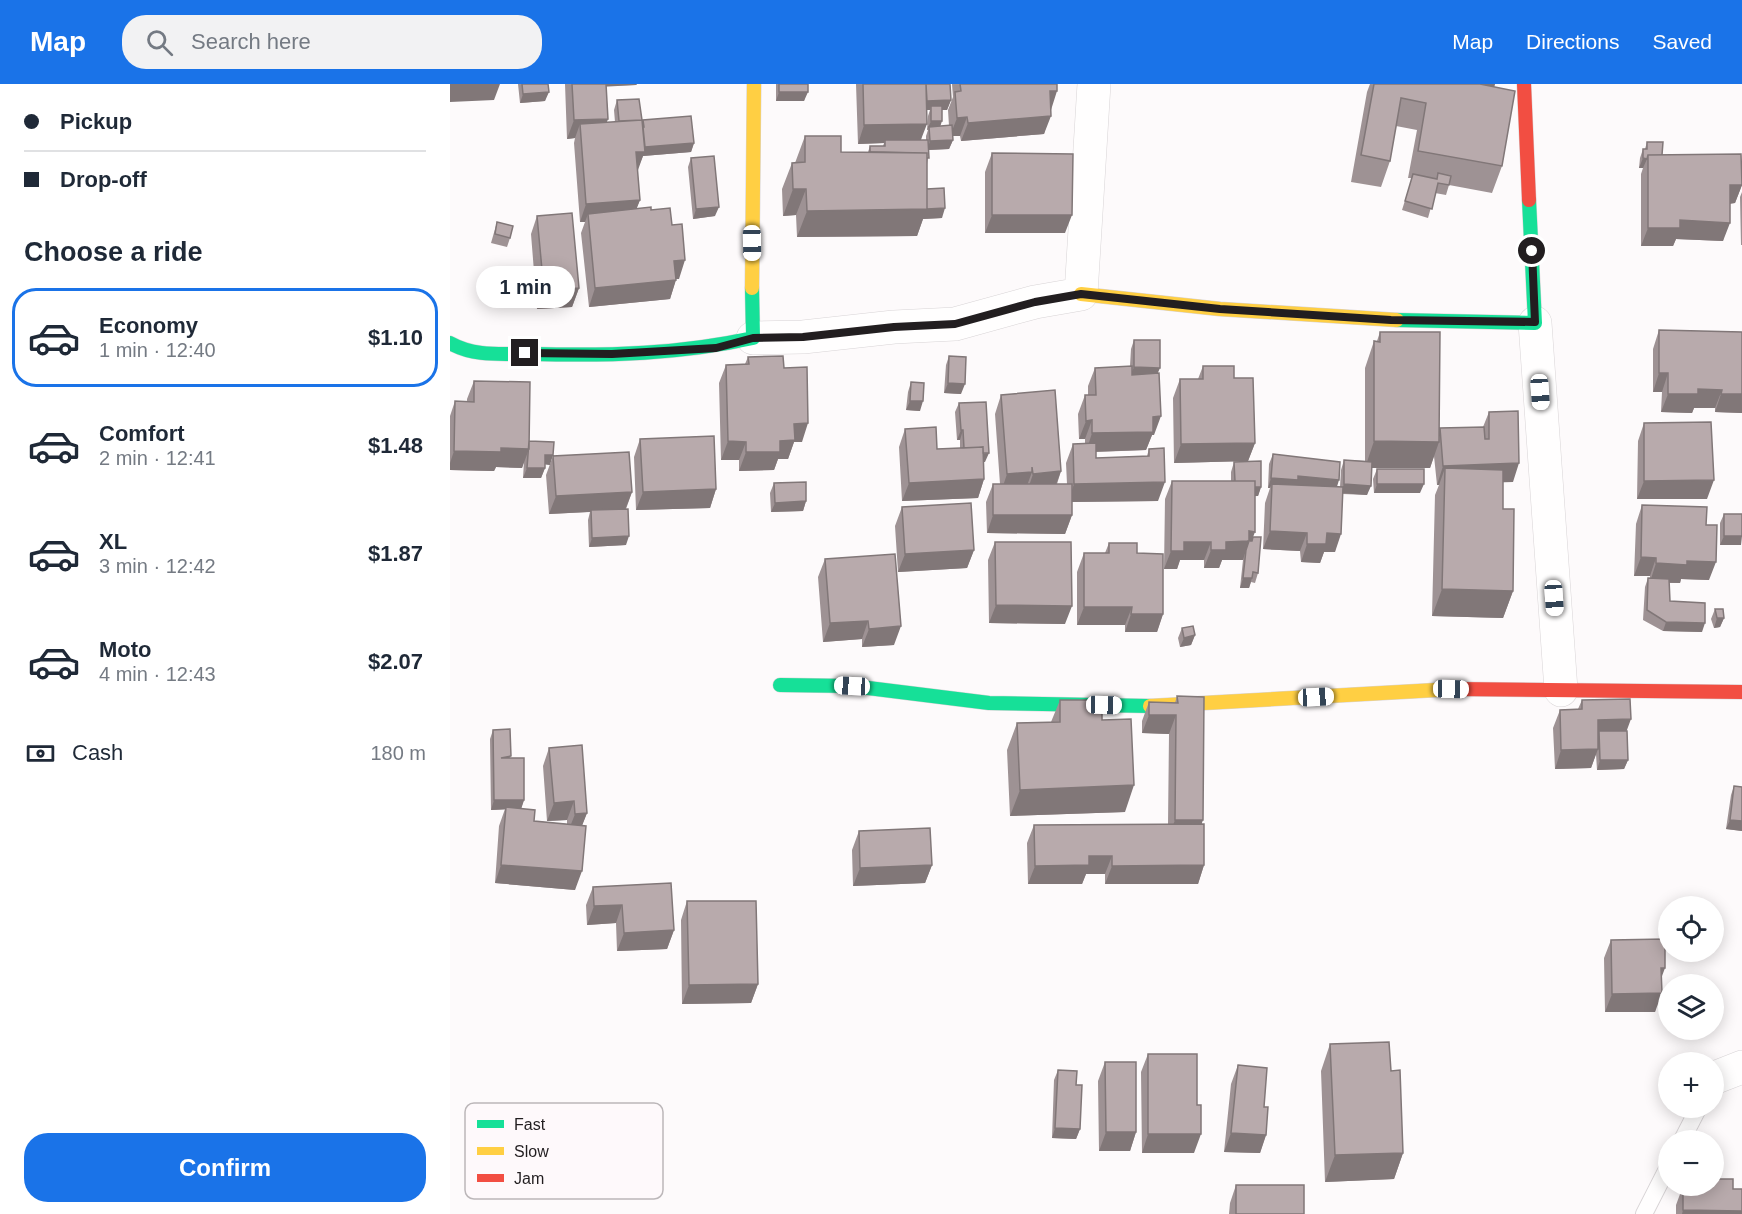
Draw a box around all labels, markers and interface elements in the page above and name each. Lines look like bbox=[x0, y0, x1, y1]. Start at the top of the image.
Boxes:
search box bbox=[122, 15, 542, 69]
text: Map bbox=[30, 26, 86, 57]
icon: search bbox=[143, 26, 176, 59]
text: Search here bbox=[191, 29, 311, 54]
text: Map bbox=[1452, 30, 1493, 53]
text: Directions bbox=[1526, 30, 1619, 53]
text: Saved bbox=[1652, 30, 1712, 53]
text: Pickup bbox=[60, 109, 132, 134]
text: Drop-off bbox=[60, 167, 147, 192]
car bbox=[743, 225, 761, 261]
text: Choose a ride bbox=[24, 237, 203, 267]
route start bbox=[1518, 237, 1545, 264]
callout: 1 min bbox=[476, 266, 574, 308]
text: 1 min bbox=[499, 276, 552, 298]
icon: car bbox=[27, 311, 81, 365]
text: Economy bbox=[99, 313, 198, 338]
text: $1.10 bbox=[368, 325, 423, 350]
text: 1 min · 12:40 bbox=[99, 339, 216, 361]
route end bbox=[511, 339, 538, 366]
car bbox=[1530, 373, 1550, 411]
icon: car bbox=[27, 419, 81, 473]
text: Comfort bbox=[99, 421, 185, 446]
text: $1.48 bbox=[368, 433, 423, 458]
text: 2 min · 12:41 bbox=[99, 447, 216, 469]
icon: car bbox=[27, 527, 81, 581]
text: XL bbox=[99, 529, 127, 554]
text: $1.87 bbox=[368, 541, 423, 566]
text: 3 min · 12:42 bbox=[99, 555, 216, 577]
car bbox=[1544, 579, 1564, 617]
icon: car bbox=[27, 635, 81, 689]
text: Moto bbox=[99, 637, 152, 662]
text: $2.07 bbox=[368, 649, 423, 674]
text: 4 min · 12:43 bbox=[99, 663, 216, 685]
car bbox=[834, 676, 870, 696]
car bbox=[1433, 680, 1469, 698]
car bbox=[1298, 687, 1334, 707]
car bbox=[1086, 696, 1122, 714]
icon: cash bbox=[24, 737, 57, 770]
text: Cash bbox=[72, 740, 123, 765]
text: 180 m bbox=[370, 742, 426, 764]
map controls bbox=[1658, 896, 1724, 1196]
button: locate bbox=[1658, 896, 1724, 962]
button: layers bbox=[1658, 974, 1724, 1040]
button: + bbox=[1658, 1052, 1724, 1118]
legend bbox=[465, 1103, 663, 1199]
text: Fast bbox=[514, 1116, 546, 1133]
button: − bbox=[1658, 1130, 1724, 1196]
button: Confirm bbox=[24, 1133, 426, 1202]
text: Slow bbox=[514, 1143, 549, 1160]
text: Jam bbox=[514, 1170, 544, 1187]

